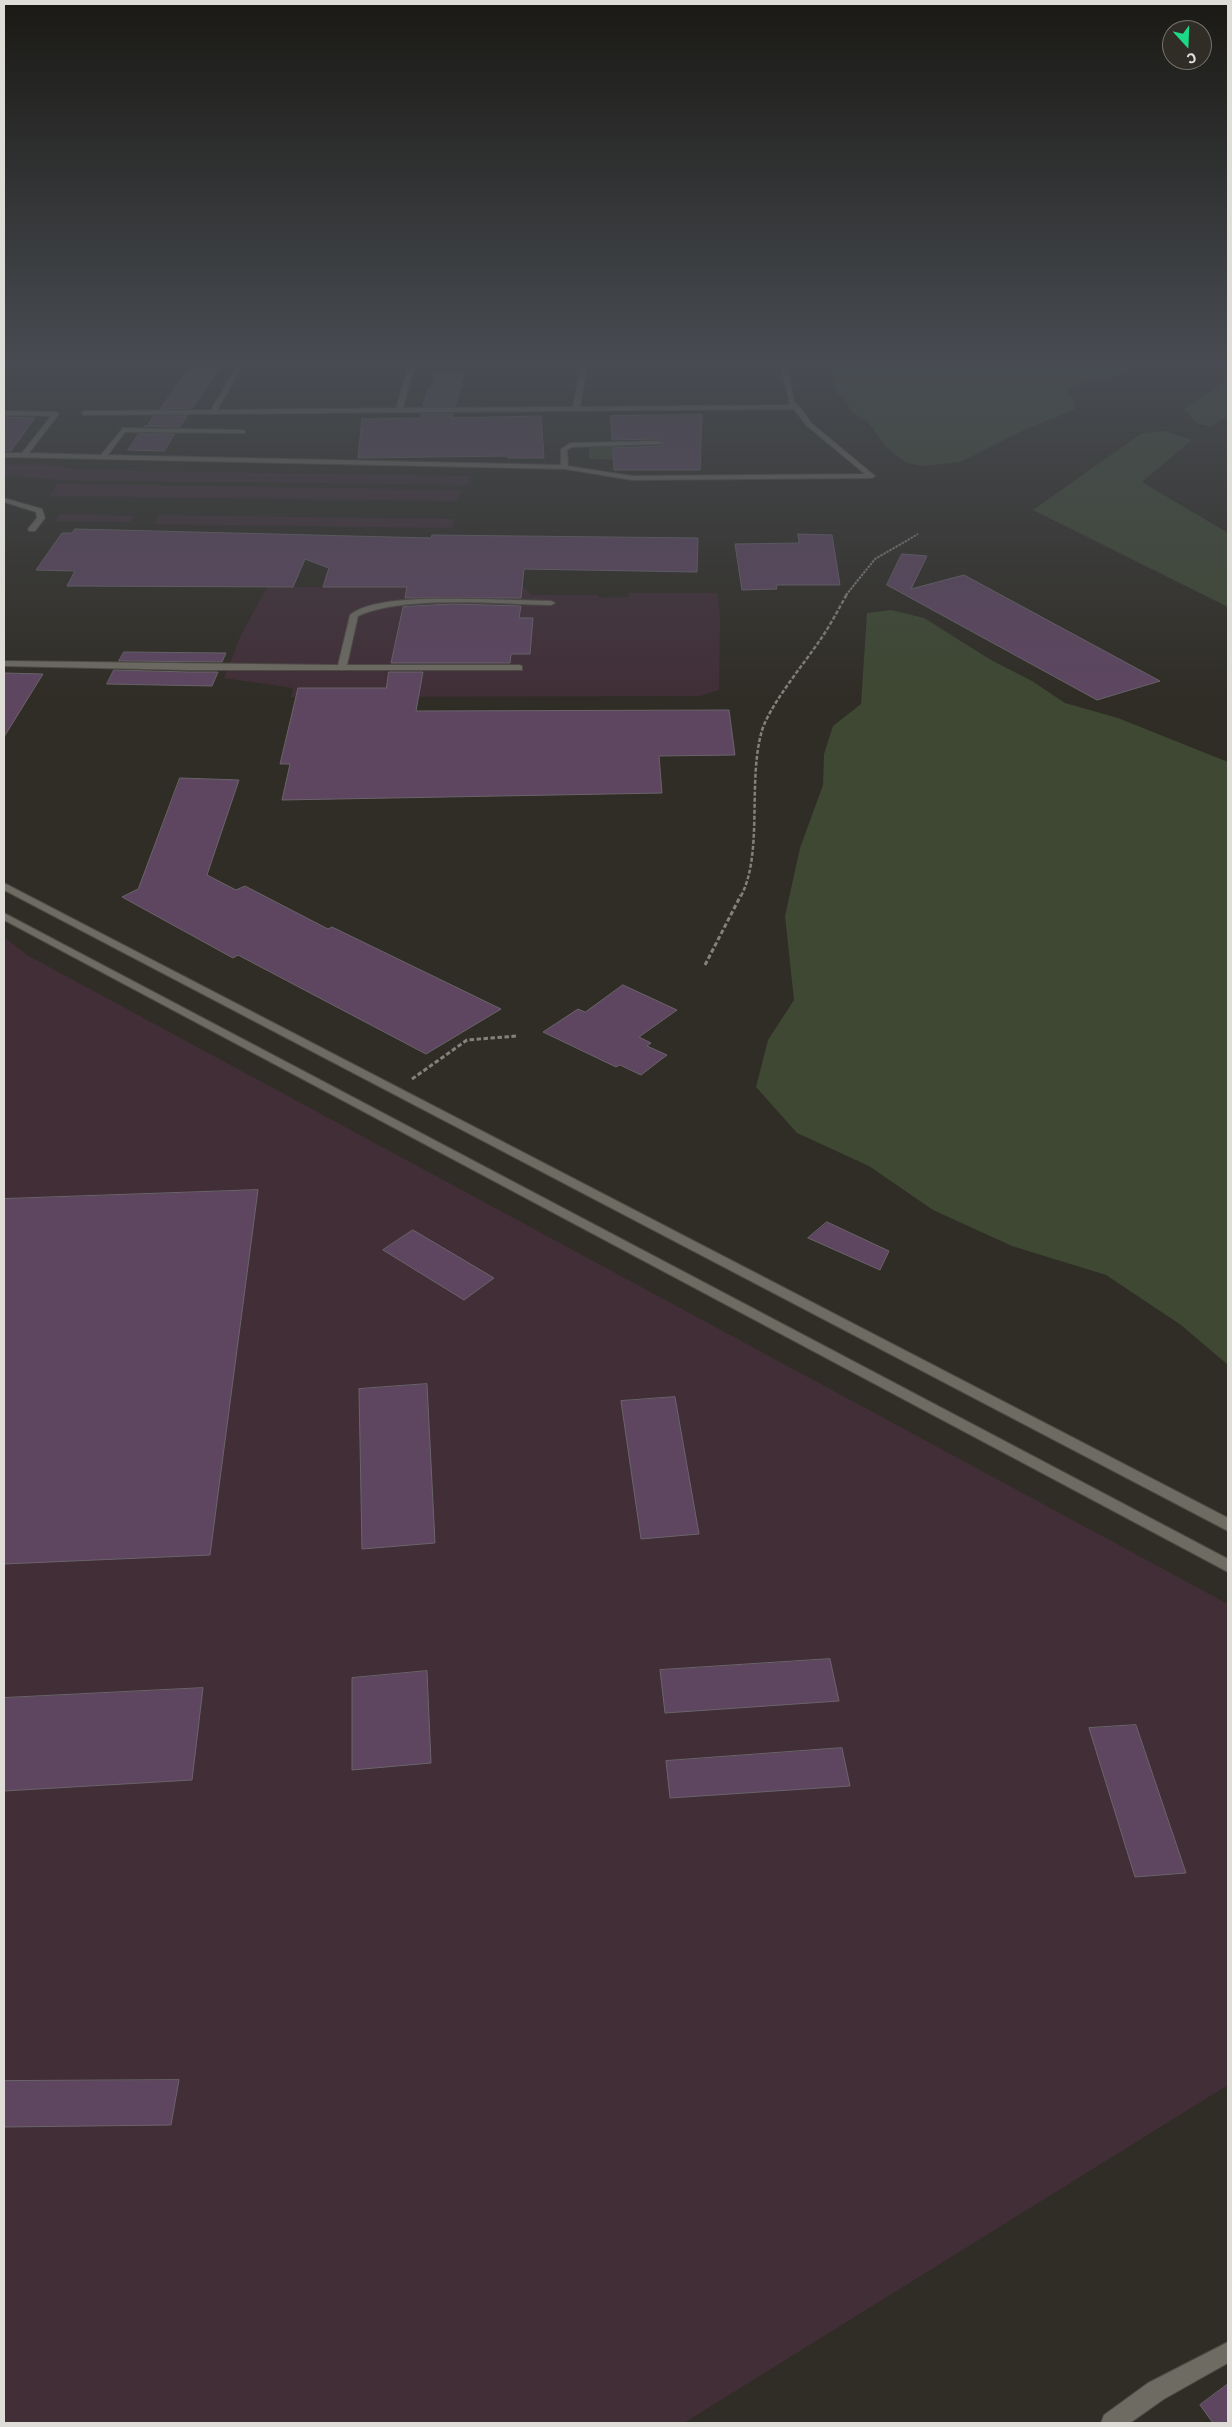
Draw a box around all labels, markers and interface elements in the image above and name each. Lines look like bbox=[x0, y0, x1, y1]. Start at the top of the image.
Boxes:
north arrow bbox=[1162, 20, 1212, 70]
text: С bbox=[1184, 48, 1199, 68]

